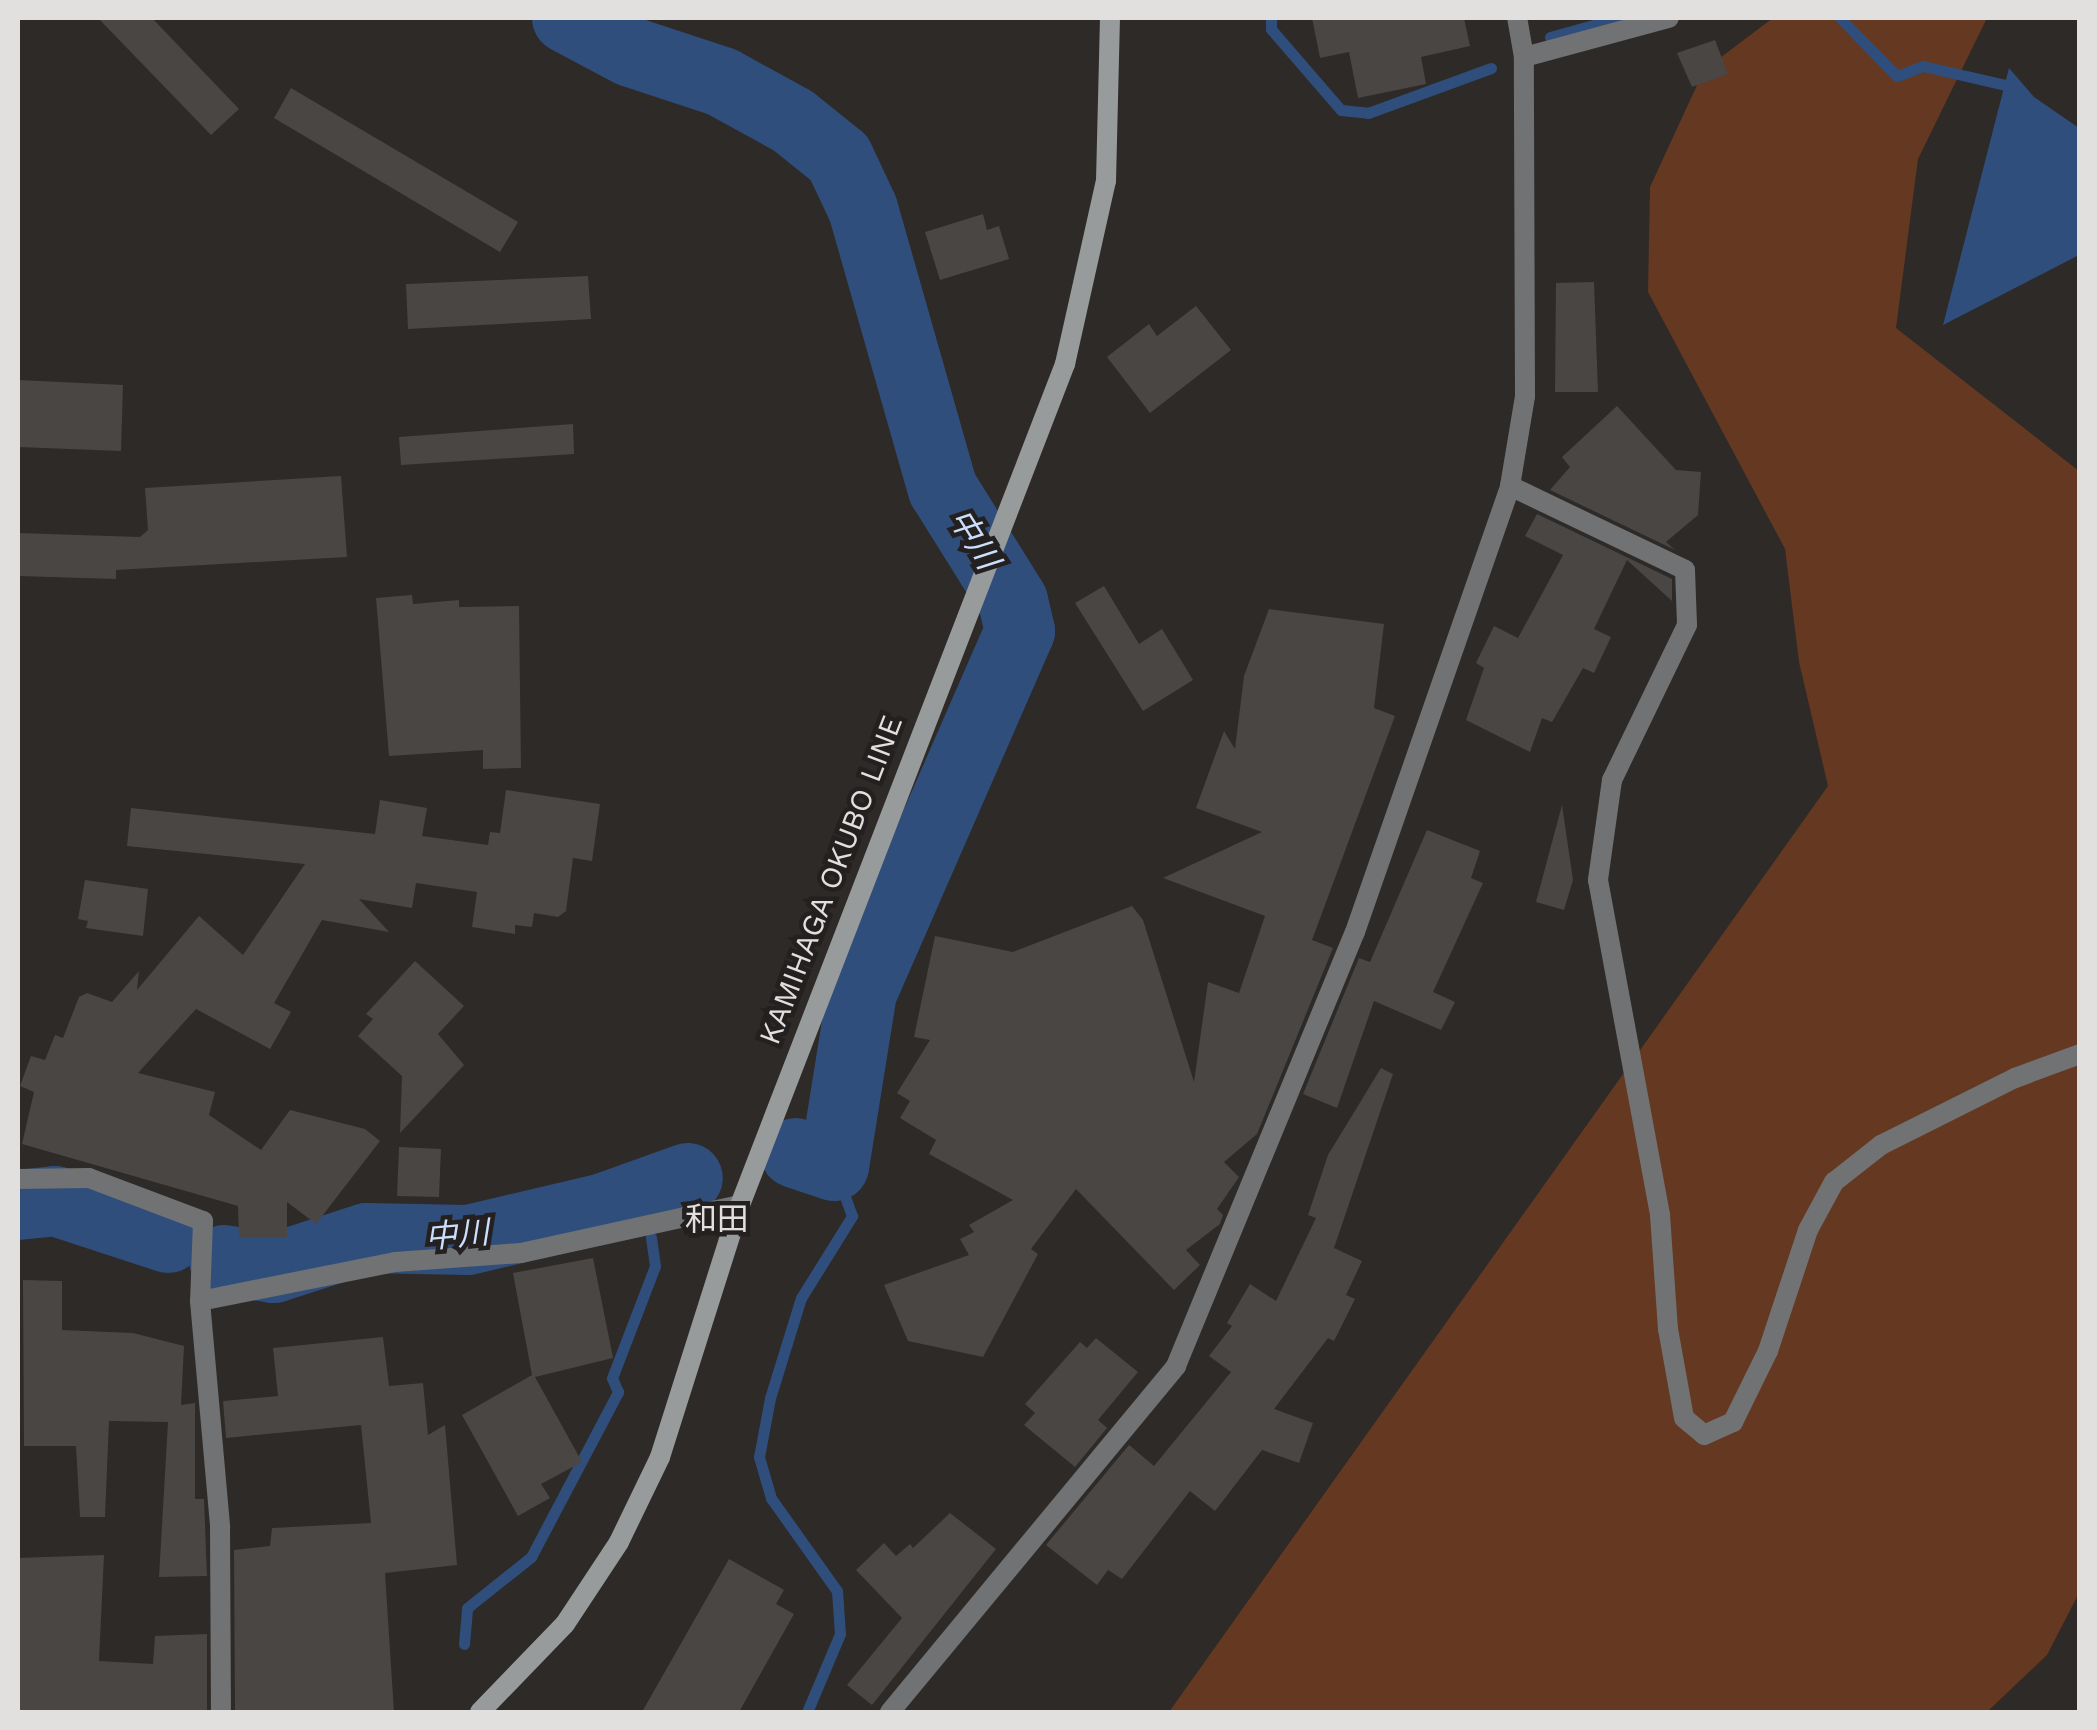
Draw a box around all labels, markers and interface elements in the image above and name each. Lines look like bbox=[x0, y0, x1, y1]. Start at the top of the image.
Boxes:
water label: 中川 bbox=[941, 502, 1007, 576]
street label: KAMIHAGA OKUBO LINE bbox=[751, 710, 911, 1050]
district label: 和田 bbox=[685, 1200, 749, 1238]
water label: 中川 bbox=[423, 1213, 491, 1257]

